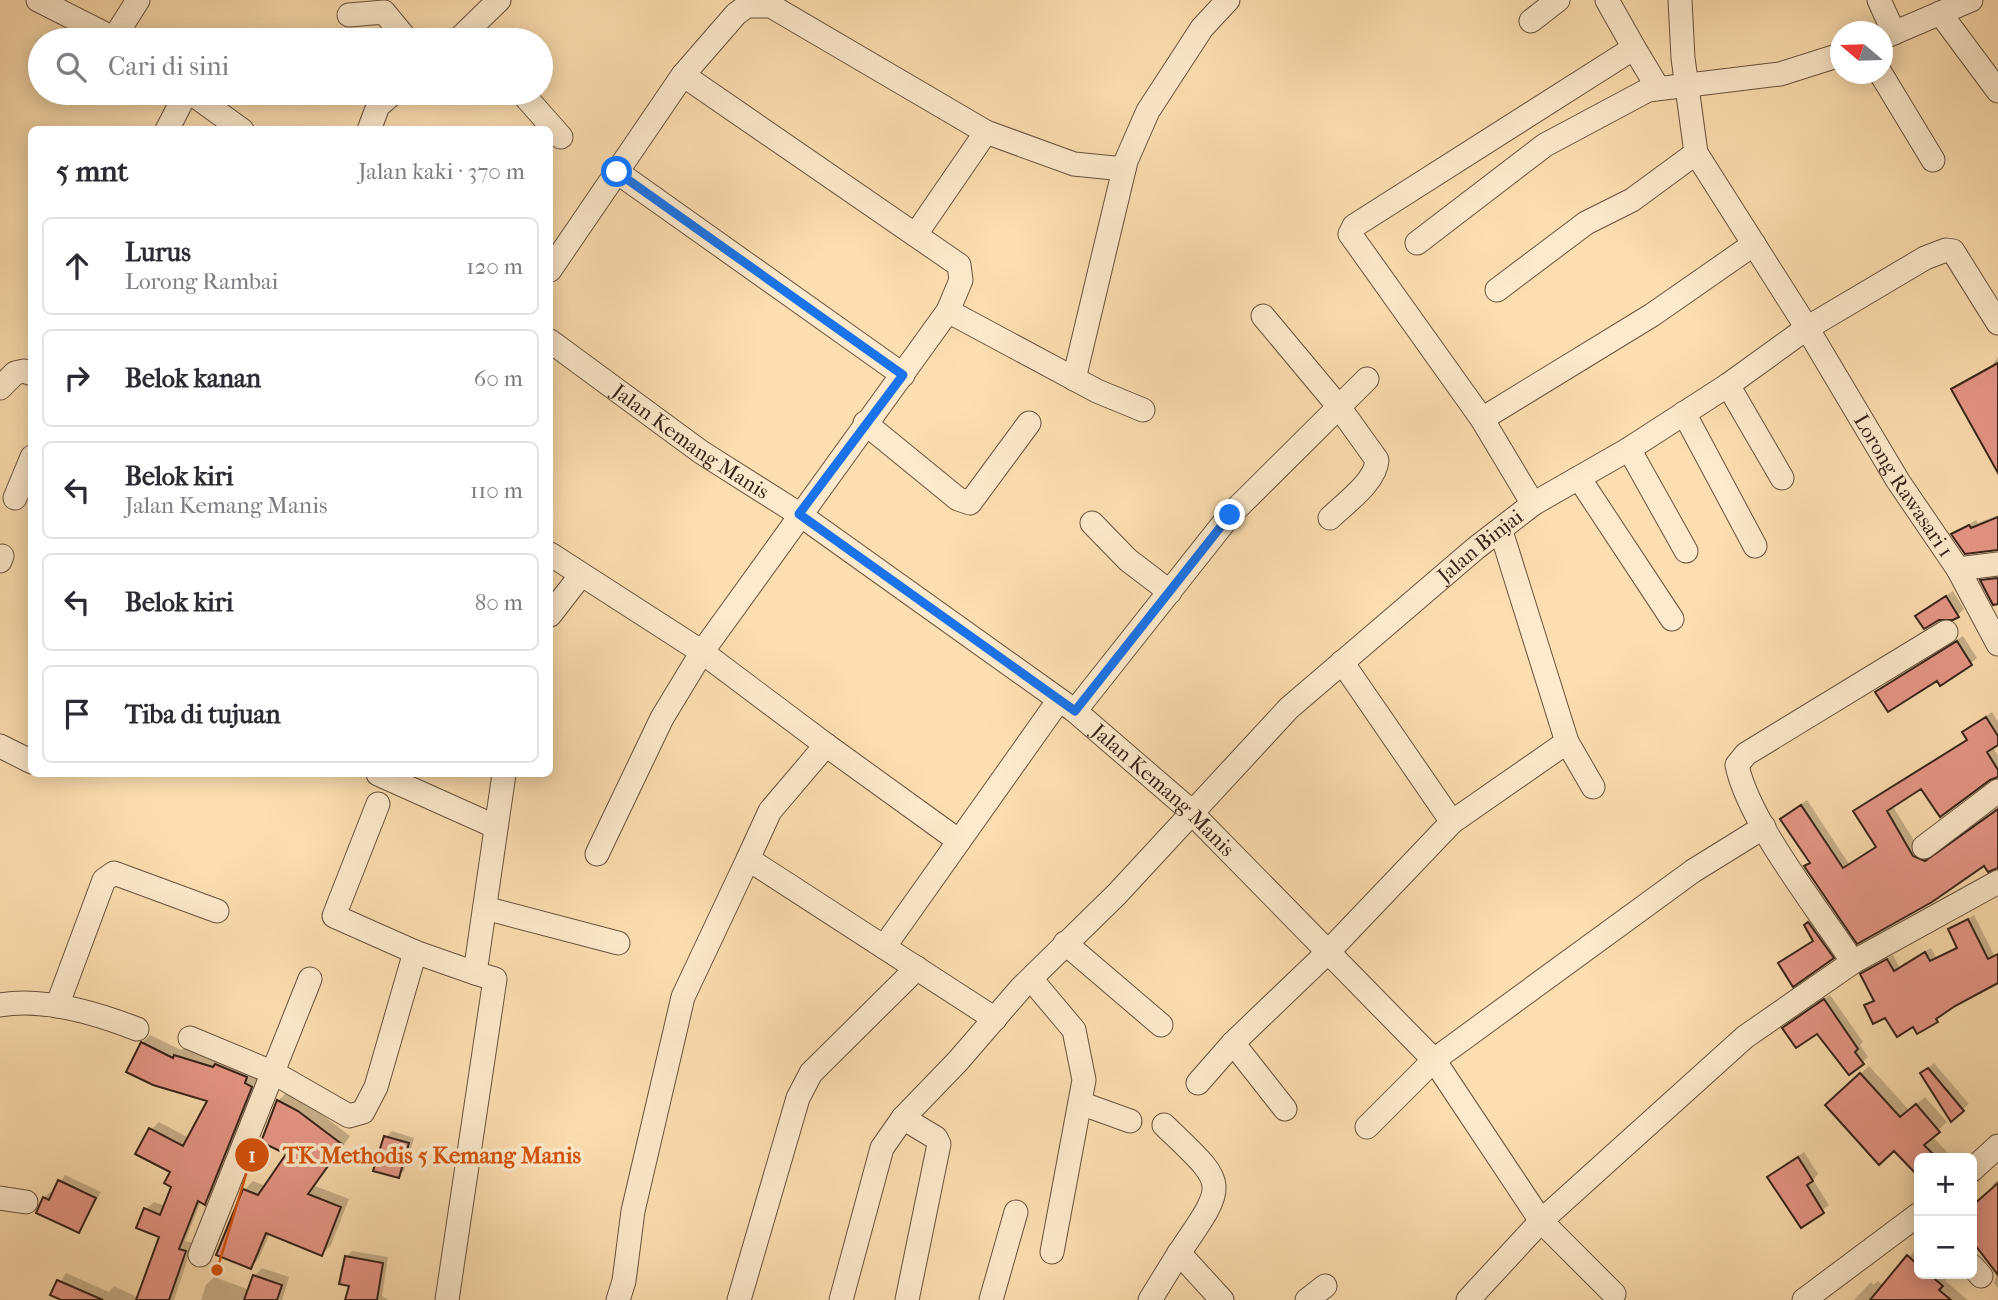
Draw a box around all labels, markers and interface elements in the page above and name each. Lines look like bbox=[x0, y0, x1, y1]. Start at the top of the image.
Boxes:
north arrow bbox=[1830, 21, 1893, 84]
search box bbox=[28, 28, 553, 105]
icon: search bbox=[52, 48, 90, 86]
text: Cari di sini bbox=[108, 51, 229, 82]
text: 5 mnt bbox=[56, 154, 128, 189]
route start bbox=[601, 156, 632, 187]
text: Jalan kaki · 370 m bbox=[358, 158, 525, 185]
text: Lurus bbox=[125, 237, 191, 268]
icon: ahead bbox=[58, 247, 96, 285]
text: 120 m bbox=[466, 253, 523, 280]
text: Lorong Rambai bbox=[125, 268, 278, 295]
icon: right bbox=[58, 359, 96, 397]
text: Belok kanan bbox=[125, 363, 261, 394]
text: 60 m bbox=[474, 365, 523, 392]
street label: Jalan Kemang Manis bbox=[606, 378, 774, 504]
street label: Lorong Rawasari 1 bbox=[1849, 410, 1958, 562]
text: Belok kiri bbox=[125, 461, 233, 492]
icon: left bbox=[58, 471, 96, 509]
text: 110 m bbox=[470, 477, 523, 504]
text: Jalan Kemang Manis bbox=[125, 492, 327, 519]
route end bbox=[1214, 499, 1245, 530]
street label: Jalan Binjai bbox=[1431, 504, 1528, 589]
icon: left bbox=[58, 583, 96, 621]
text: Belok kiri bbox=[125, 587, 233, 618]
text: 80 m bbox=[475, 589, 523, 616]
icon: arrive bbox=[58, 695, 96, 733]
text: Tiba di tujuan bbox=[125, 699, 281, 730]
street label: Jalan Kemang Manis bbox=[1085, 718, 1240, 861]
callout: TK Methodis 5 Kemang Manis bbox=[234, 1133, 595, 1177]
text: TK Methodis 5 Kemang Manis bbox=[282, 1142, 581, 1169]
text: 1 bbox=[248, 1143, 256, 1167]
map controls bbox=[1914, 1153, 1977, 1279]
button: + bbox=[1914, 1153, 1977, 1216]
button: − bbox=[1914, 1216, 1977, 1279]

